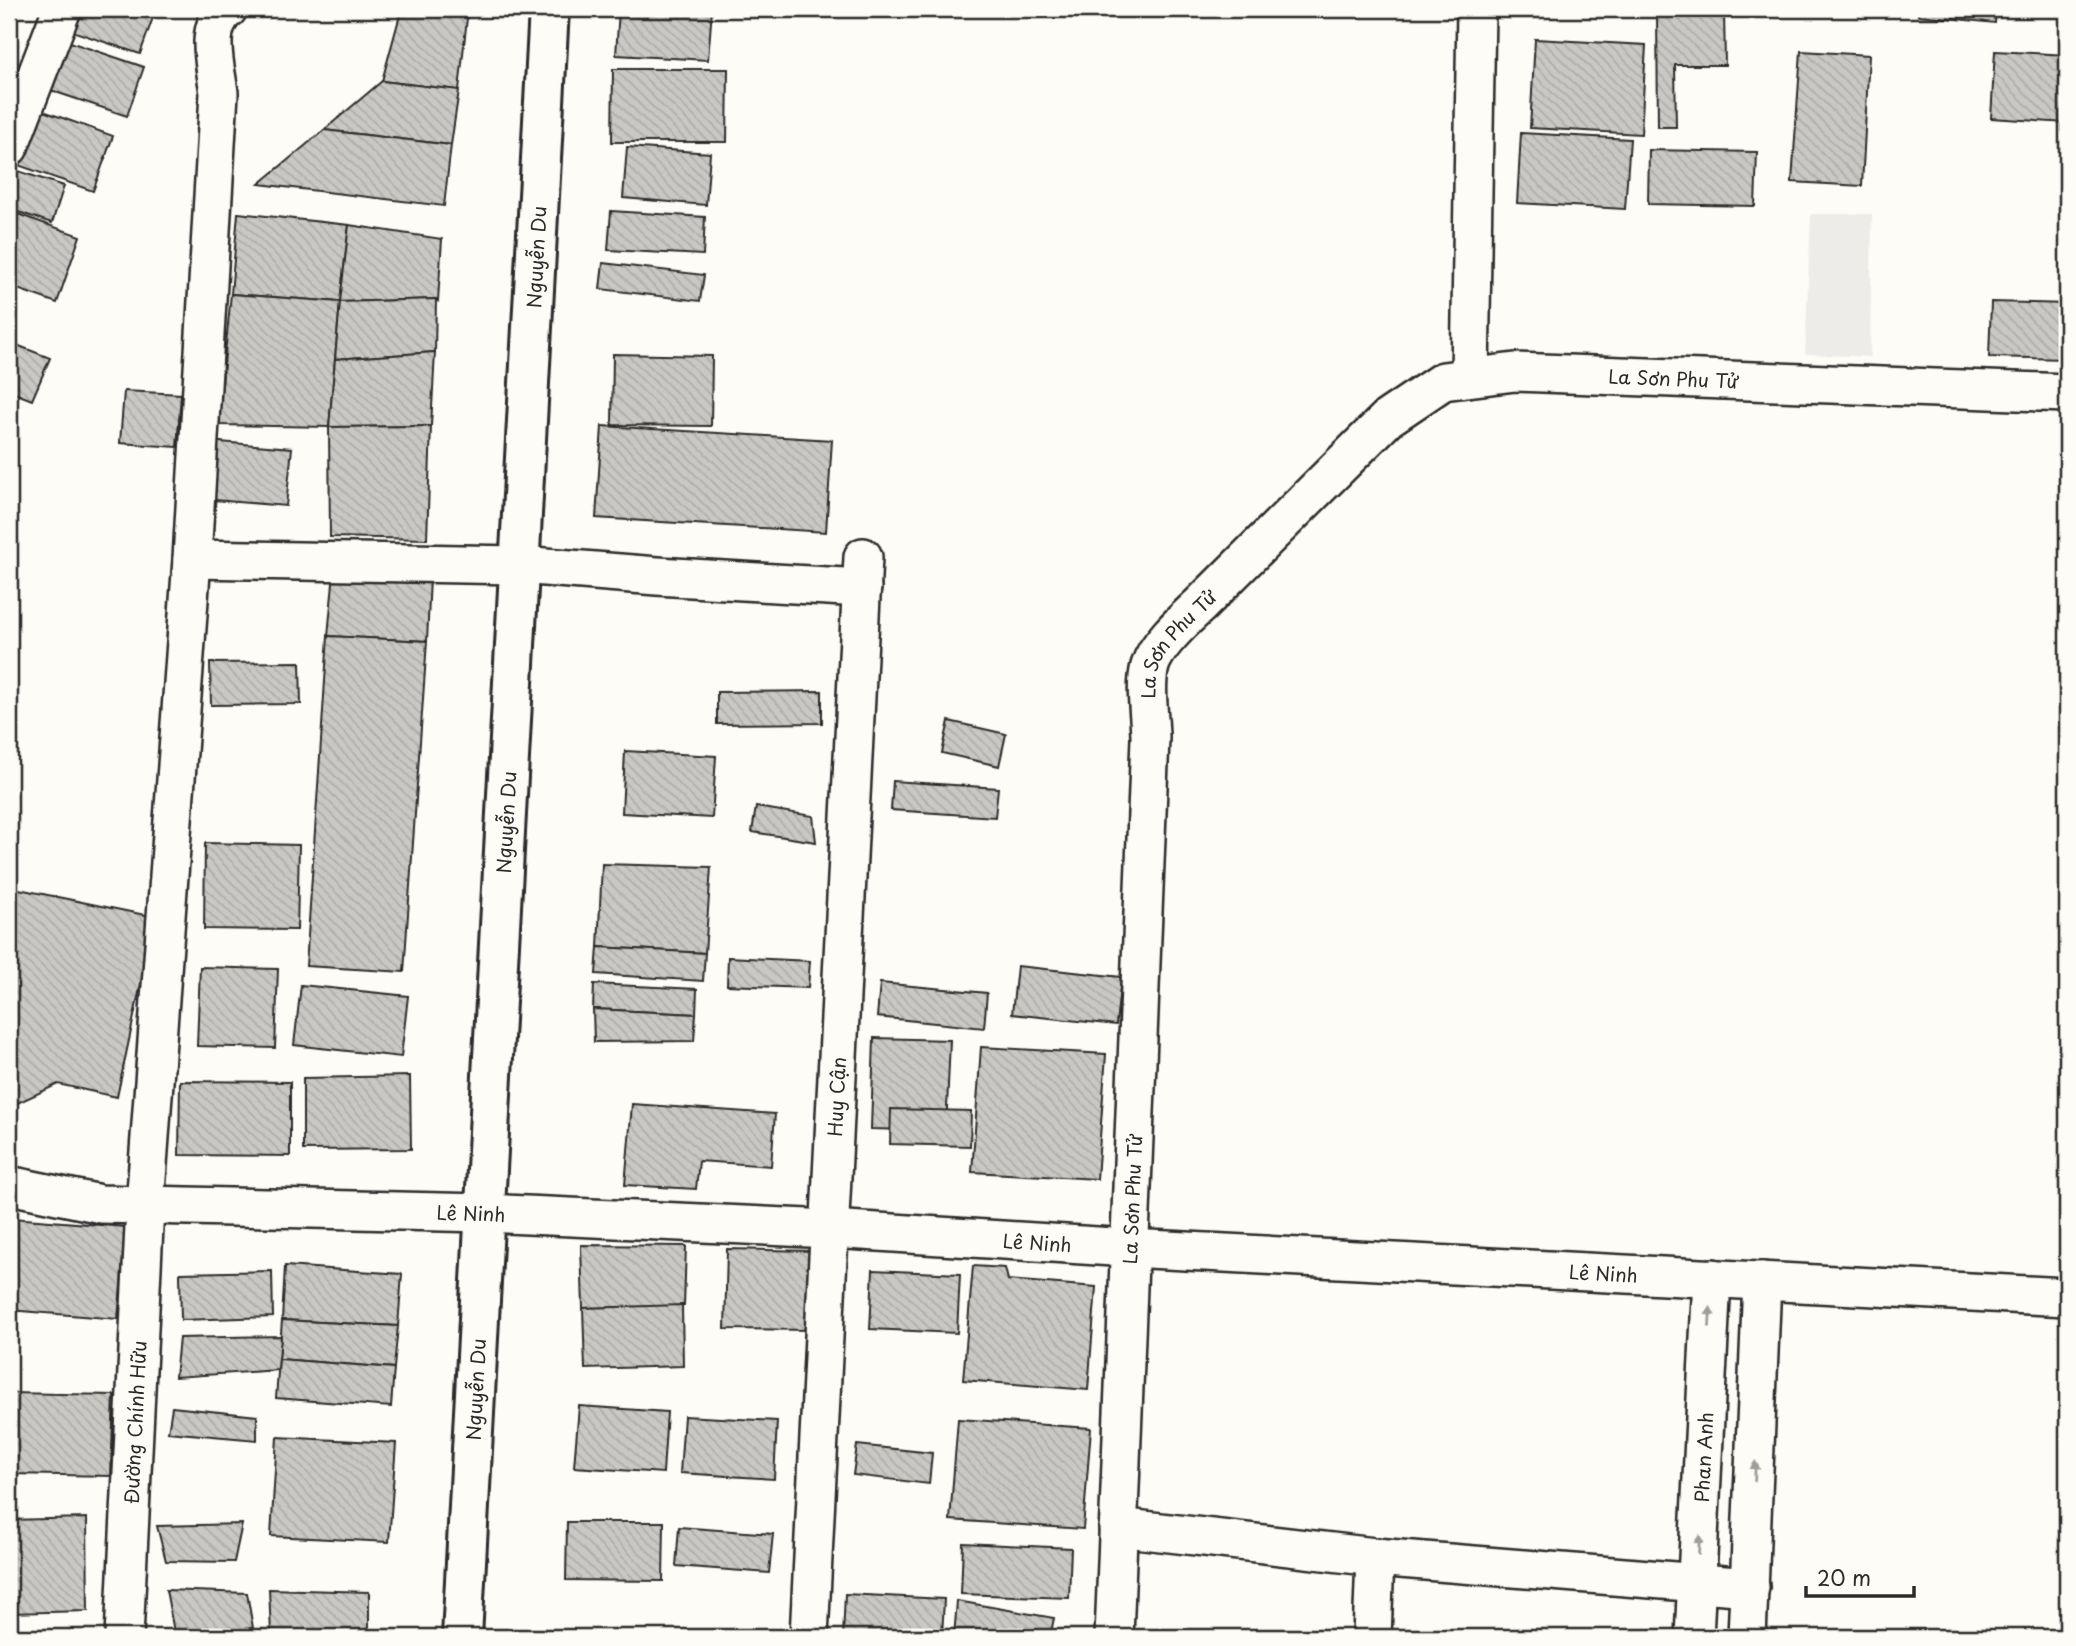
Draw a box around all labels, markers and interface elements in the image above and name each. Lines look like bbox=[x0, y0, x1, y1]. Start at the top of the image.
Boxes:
street label: Nguyễn Du bbox=[519, 205, 552, 309]
street label: La Sơn Phu Tử bbox=[1608, 362, 1740, 395]
street label: La Sơn Phu Tử bbox=[1133, 582, 1223, 699]
street label: Nguyễn Du bbox=[489, 770, 522, 874]
street label: Huy Cận bbox=[820, 1056, 852, 1137]
street label: La Sơn Phu Tử bbox=[1115, 1133, 1148, 1265]
street label: Lê Ninh bbox=[436, 1198, 506, 1228]
street label: Lê Ninh bbox=[1002, 1226, 1072, 1258]
street label: Lê Ninh bbox=[1568, 1257, 1639, 1289]
one-way arrow bbox=[1705, 1306, 1716, 1328]
street label: Nguyễn Du bbox=[459, 1338, 492, 1441]
street label: Đường Chính Hữu bbox=[117, 1340, 152, 1505]
street label: Phan Anh bbox=[1687, 1411, 1719, 1503]
one-way arrow bbox=[1749, 1460, 1760, 1482]
one-way arrow bbox=[1694, 1533, 1705, 1555]
scale bar bbox=[1806, 1555, 1915, 1599]
text: 20 m bbox=[1817, 1561, 1871, 1593]

